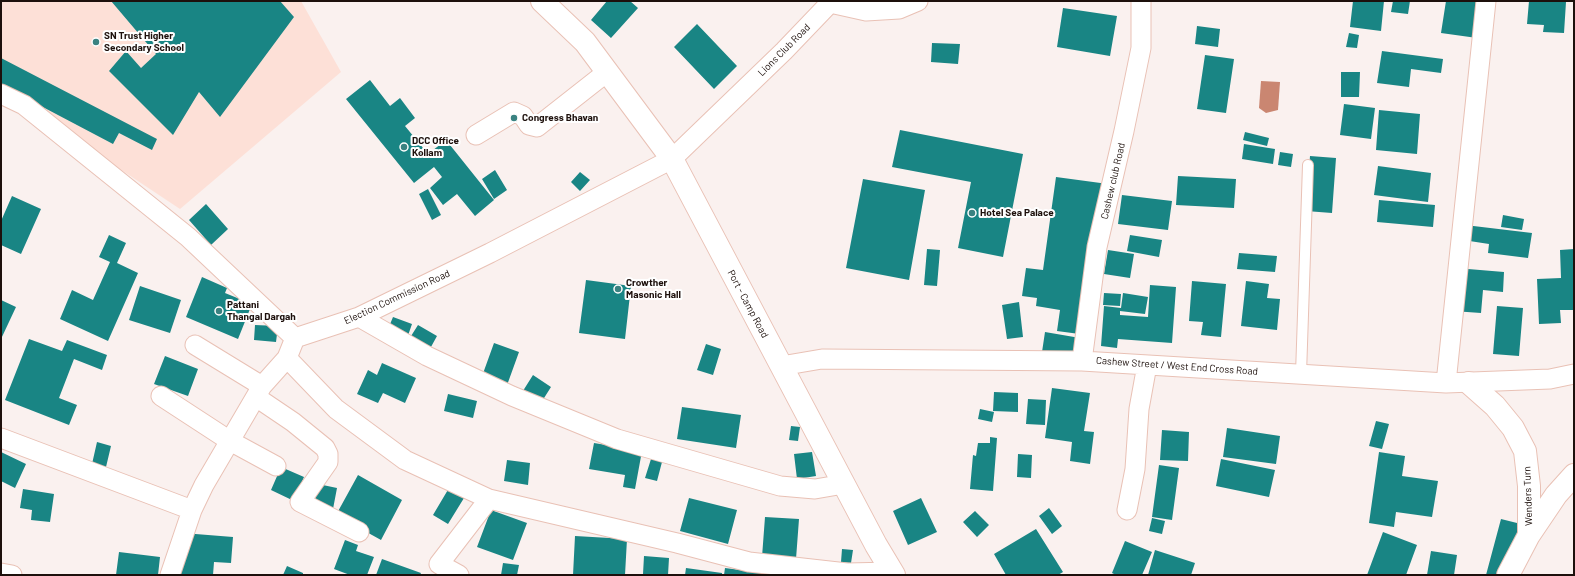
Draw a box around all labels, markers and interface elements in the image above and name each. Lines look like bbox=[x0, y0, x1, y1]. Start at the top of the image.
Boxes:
street label: Lions Club Road bbox=[755, 21, 813, 79]
place label: SN Trust Higher Secondary School bbox=[104, 30, 184, 54]
marker: SN Trust Higher Secondary School bbox=[91, 37, 101, 47]
place label: Congress Bhavan bbox=[522, 112, 598, 124]
marker: Congress Bhavan bbox=[509, 113, 519, 123]
place label: DCC Office Kollam bbox=[412, 135, 459, 158]
marker: DCC Office Kollam bbox=[399, 142, 409, 152]
street label: Cashew club Road bbox=[1098, 142, 1128, 220]
place label: Hotel Sea Palace bbox=[980, 207, 1054, 219]
marker: Hotel Sea Palace bbox=[967, 208, 977, 218]
street label: Election Commission Road bbox=[342, 267, 452, 327]
street label: Port - Camp Road bbox=[725, 268, 771, 340]
place label: Crowther Masonic Hall bbox=[626, 277, 681, 300]
marker: Crowther Masonic Hall bbox=[613, 284, 623, 294]
place label: Pattani Thangal Dargah bbox=[227, 299, 296, 322]
marker: Pattani Thangal Dargah bbox=[214, 306, 224, 316]
street label: Cashew Street / West End Cross Road bbox=[1096, 354, 1258, 378]
street label: Wenders Turn bbox=[1521, 466, 1535, 526]

